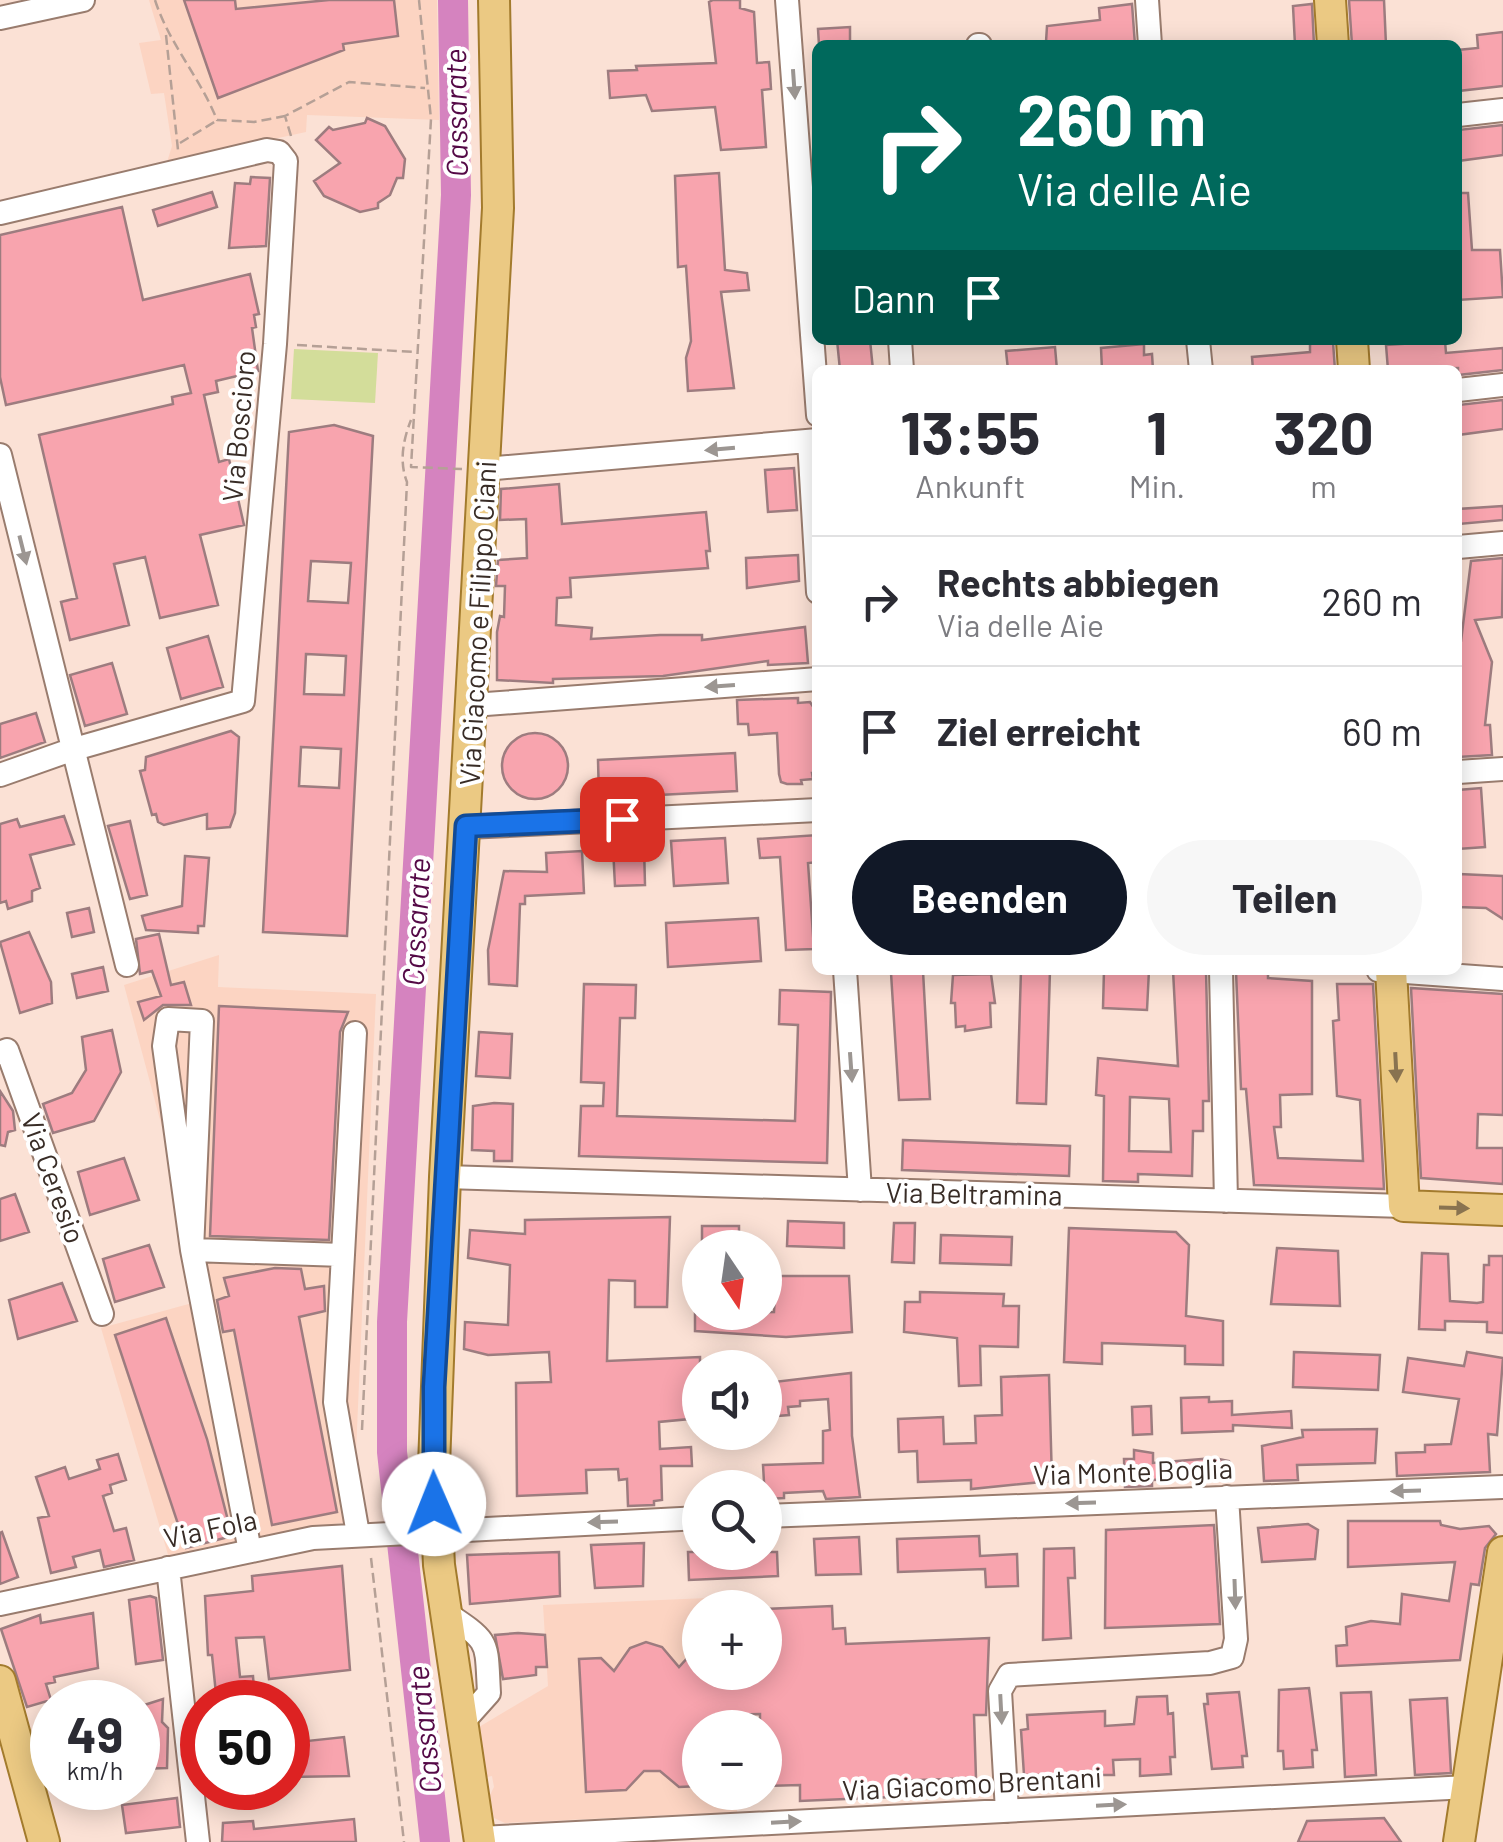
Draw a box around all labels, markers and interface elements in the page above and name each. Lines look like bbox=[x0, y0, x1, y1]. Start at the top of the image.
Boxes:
water label: Cassarate bbox=[436, 48, 474, 178]
one-way arrow bbox=[786, 69, 802, 101]
text: 260 m bbox=[1017, 76, 1206, 160]
icon: right bbox=[852, 80, 982, 210]
text: Via delle Aie bbox=[1017, 161, 1252, 215]
icon: arrive bbox=[956, 270, 1011, 325]
text: Dann bbox=[852, 275, 936, 321]
street label: Via Boscioro bbox=[214, 349, 262, 503]
text: 13:55 bbox=[900, 395, 1040, 467]
text: 1 bbox=[1146, 395, 1168, 467]
text: 320 bbox=[1273, 395, 1374, 467]
one-way arrow bbox=[704, 441, 736, 457]
street label: Via Giacomo e Filippo Ciani bbox=[452, 460, 502, 786]
text: Ankunft bbox=[915, 466, 1025, 504]
text: Min. bbox=[1129, 466, 1185, 504]
text: m bbox=[1310, 466, 1337, 504]
one-way arrow bbox=[16, 535, 31, 566]
text: Rechts abbiegen bbox=[937, 559, 1219, 605]
icon: right bbox=[852, 574, 907, 629]
text: 260 m bbox=[1322, 578, 1422, 624]
text: Via delle Aie bbox=[937, 605, 1104, 643]
one-way arrow bbox=[704, 678, 736, 694]
icon: arrive bbox=[852, 704, 907, 759]
text: Ziel erreicht bbox=[937, 708, 1141, 754]
text: 60 m bbox=[1342, 708, 1422, 754]
pin bbox=[580, 777, 665, 862]
icon: arrive bbox=[595, 792, 650, 847]
button: Beenden bbox=[852, 840, 1127, 955]
button: Teilen bbox=[1147, 840, 1422, 955]
water label: Cassarate bbox=[394, 857, 436, 987]
one-way arrow bbox=[843, 1052, 859, 1084]
one-way arrow bbox=[1388, 1052, 1404, 1084]
street label: Via Ceresio bbox=[15, 1108, 93, 1248]
street label: Via Beltramina bbox=[885, 1174, 1063, 1212]
one-way arrow bbox=[1438, 1200, 1470, 1216]
north arrow bbox=[682, 1230, 782, 1330]
map controls bbox=[682, 1230, 782, 1810]
button: sound bbox=[682, 1350, 782, 1450]
street label: Via Monte Boglia bbox=[1033, 1451, 1233, 1491]
position arrow bbox=[382, 1452, 486, 1556]
button: search bbox=[682, 1470, 782, 1570]
one-way arrow bbox=[1389, 1483, 1421, 1499]
one-way arrow bbox=[1064, 1495, 1096, 1511]
street label: Via Fola bbox=[160, 1502, 260, 1554]
one-way arrow bbox=[586, 1515, 618, 1531]
one-way arrow bbox=[1227, 1579, 1243, 1611]
button: + bbox=[682, 1590, 782, 1690]
water label: Cassarate bbox=[398, 1664, 448, 1796]
speed limit sign: 50 bbox=[180, 1680, 310, 1810]
one-way arrow bbox=[994, 1693, 1010, 1725]
text: 49 bbox=[67, 1703, 123, 1763]
button: − bbox=[682, 1710, 782, 1810]
text: km/h bbox=[67, 1755, 123, 1785]
street label: Via Giacomo Brentani bbox=[841, 1759, 1103, 1807]
one-way arrow bbox=[1095, 1797, 1127, 1813]
one-way arrow bbox=[771, 1814, 803, 1830]

